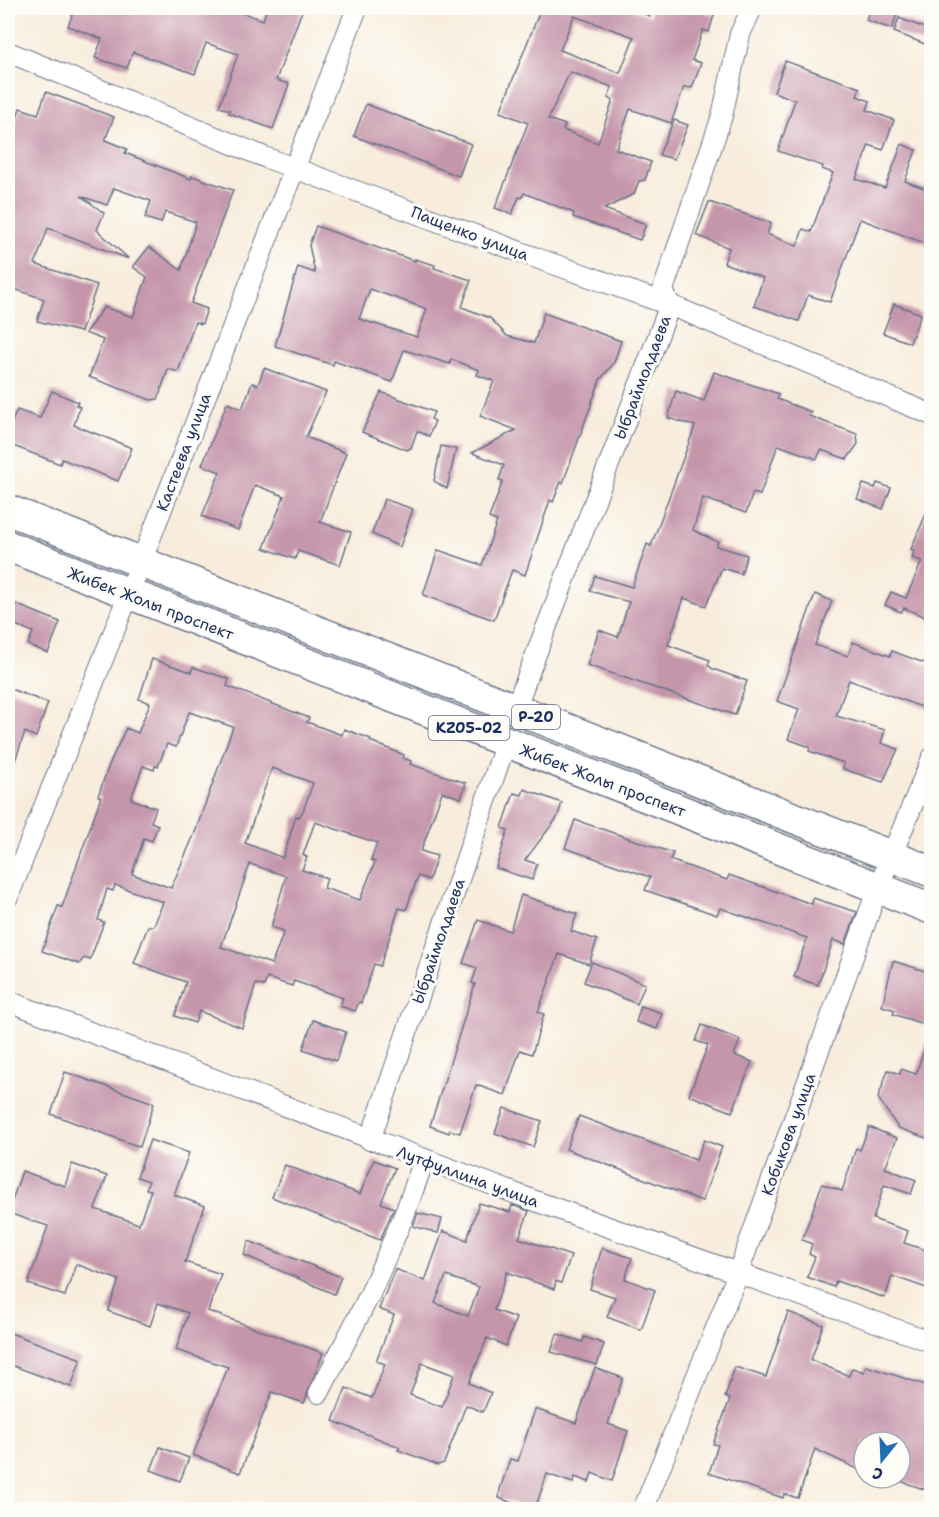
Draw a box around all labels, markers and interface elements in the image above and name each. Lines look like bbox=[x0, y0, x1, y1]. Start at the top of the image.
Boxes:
street label: Пащенко улица bbox=[408, 201, 532, 266]
street label: Ыбраймолдаева bbox=[609, 312, 676, 442]
street label: Кастеева улица bbox=[151, 390, 216, 514]
street label: Жибек Жолы проспект bbox=[65, 562, 238, 645]
road number: Р-20 bbox=[512, 705, 560, 729]
road number: KZ05-02 bbox=[428, 716, 510, 740]
street label: Жибек Жолы проспект bbox=[517, 739, 690, 822]
street label: Ыбраймолдаева bbox=[407, 876, 470, 1007]
street label: Кобикова улица bbox=[756, 1070, 820, 1199]
street label: Лутфуллина улица bbox=[394, 1141, 542, 1212]
north arrow bbox=[852, 1430, 912, 1490]
text: С bbox=[869, 1462, 885, 1485]

